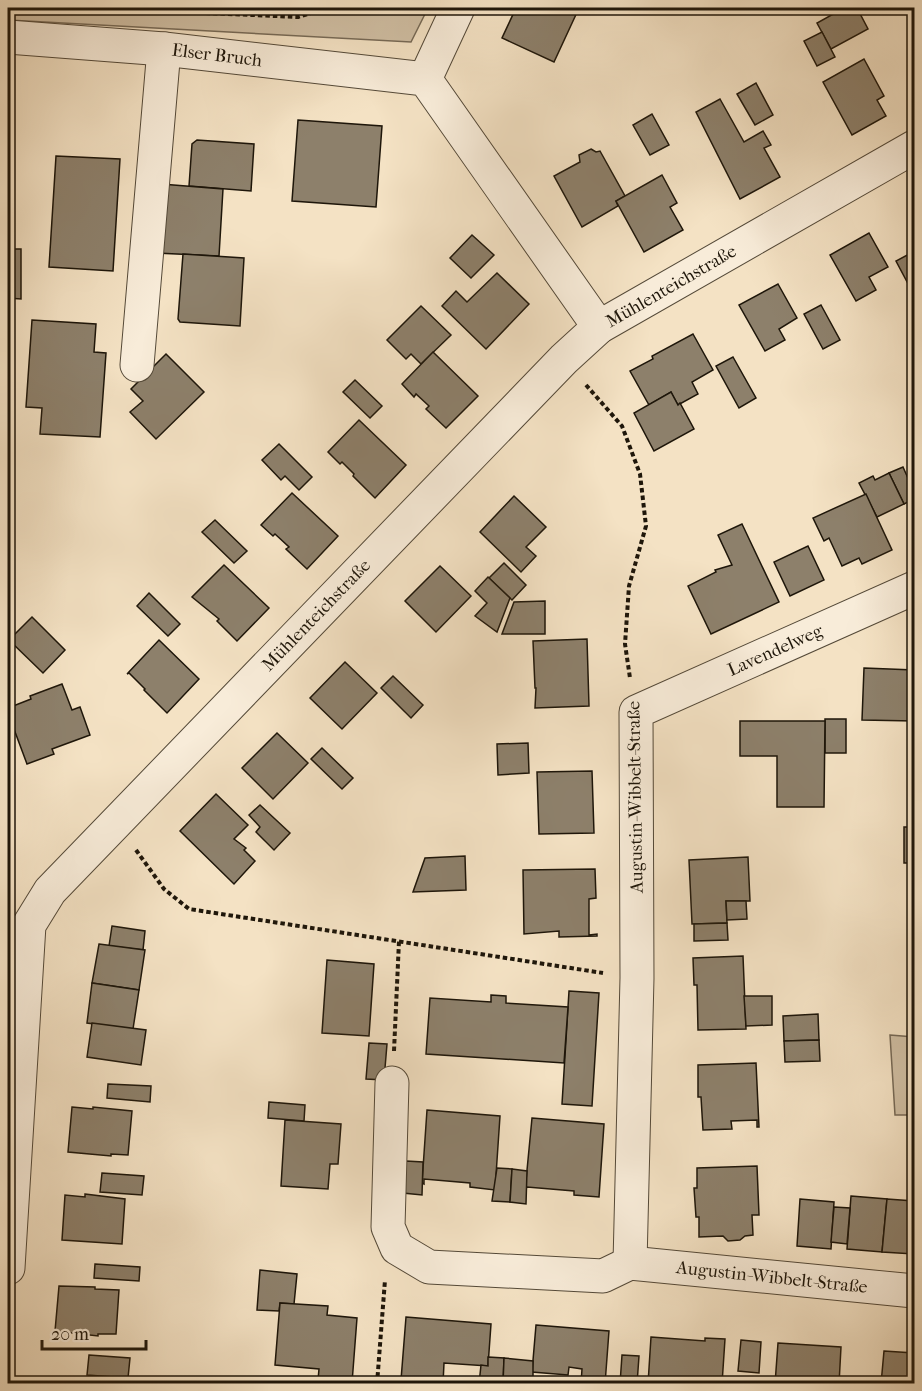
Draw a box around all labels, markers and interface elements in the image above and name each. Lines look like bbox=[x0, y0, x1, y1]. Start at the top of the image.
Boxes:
street label: Elser Bruch bbox=[171, 40, 263, 71]
street label: Mühlenteichstraße bbox=[602, 241, 740, 332]
street label: Mühlenteichstraße bbox=[258, 555, 375, 675]
street label: Lavendelweg bbox=[724, 620, 826, 681]
street label: Augustin-Wibbelt-Straße bbox=[623, 701, 648, 894]
street label: Augustin-Wibbelt-Straße bbox=[674, 1257, 869, 1298]
scale bar bbox=[42, 1313, 146, 1351]
text: 20 m bbox=[51, 1324, 89, 1345]

